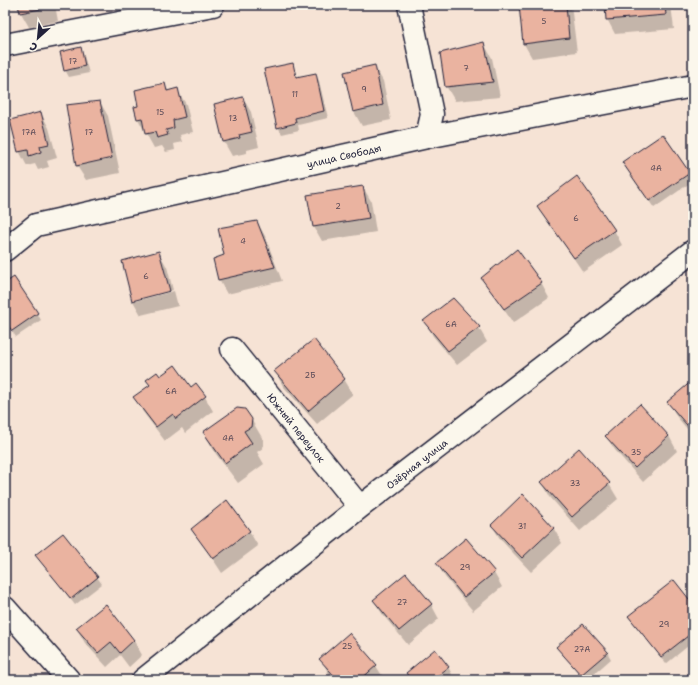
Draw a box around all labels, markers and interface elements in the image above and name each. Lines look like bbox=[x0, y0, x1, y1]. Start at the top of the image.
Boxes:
house number: 5 bbox=[542, 16, 547, 27]
north arrow bbox=[18, 18, 58, 58]
text: С bbox=[27, 38, 40, 55]
house number: 17 bbox=[69, 56, 78, 67]
house number: 7 bbox=[463, 63, 469, 74]
house number: 9 bbox=[361, 84, 367, 95]
house number: 11 bbox=[292, 89, 298, 100]
house number: 15 bbox=[156, 107, 164, 118]
house number: 13 bbox=[229, 113, 237, 124]
house number: 17А bbox=[22, 127, 36, 138]
house number: 17 bbox=[85, 127, 94, 138]
street label: улица Свободы bbox=[305, 141, 383, 171]
house number: 4А bbox=[650, 163, 662, 174]
house number: 2 bbox=[335, 201, 341, 212]
house number: 6 bbox=[573, 213, 579, 224]
house number: 4 bbox=[240, 236, 246, 247]
house number: 6 bbox=[143, 271, 149, 282]
house number: 6А bbox=[445, 319, 457, 330]
house number: 2Б bbox=[305, 370, 315, 381]
house number: 6А bbox=[165, 386, 177, 397]
street label: Южный переулок bbox=[264, 391, 328, 466]
house number: 4А bbox=[222, 433, 234, 444]
street label: Озёрная улица bbox=[384, 435, 451, 492]
house number: 35 bbox=[631, 447, 641, 458]
house number: 33 bbox=[570, 478, 580, 489]
house number: 31 bbox=[518, 521, 526, 532]
house number: 29 bbox=[460, 562, 470, 573]
house number: 27 bbox=[397, 597, 408, 608]
house number: 29 bbox=[659, 619, 669, 630]
house number: 25 bbox=[342, 641, 352, 652]
house number: 27А bbox=[574, 644, 590, 655]

